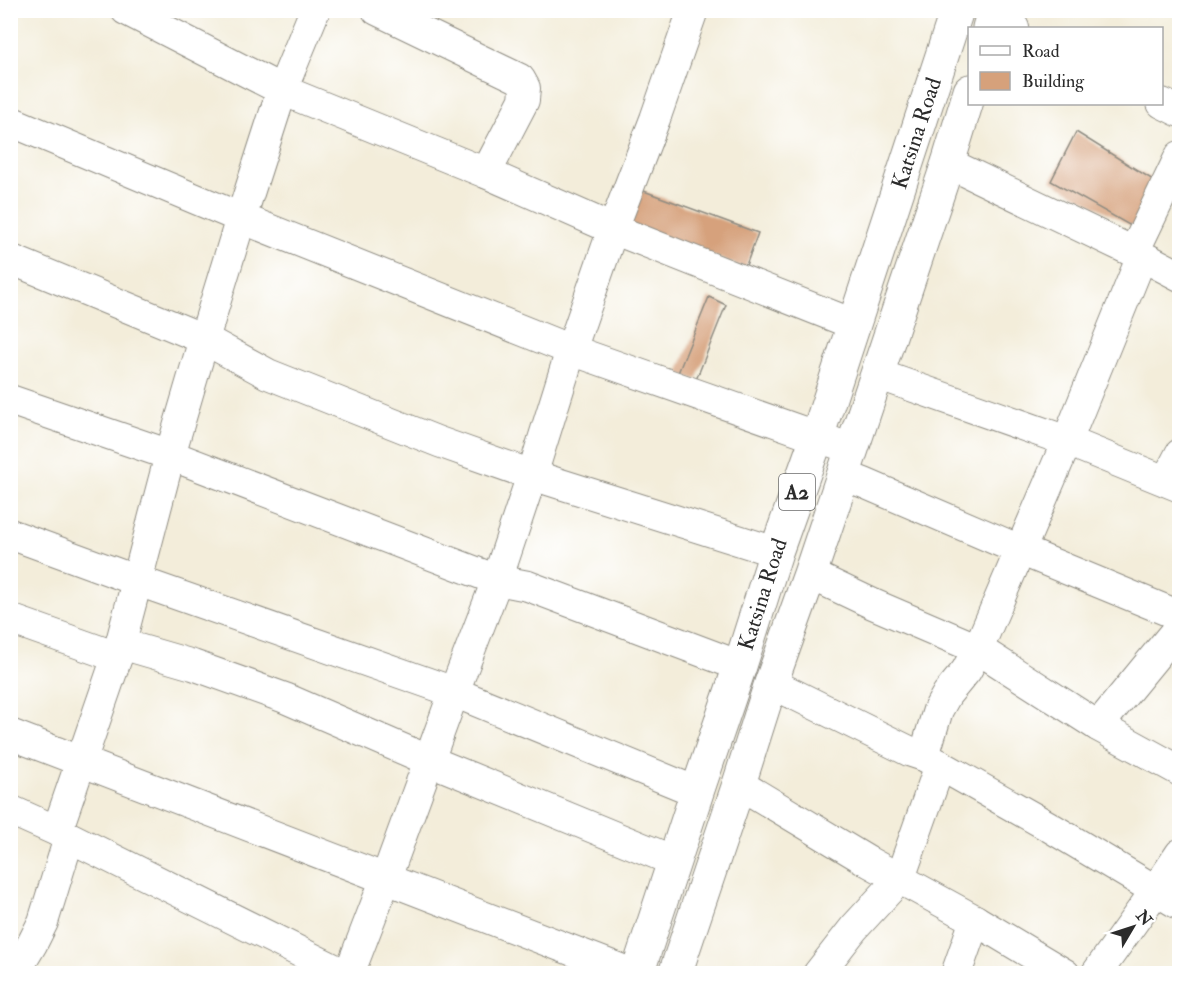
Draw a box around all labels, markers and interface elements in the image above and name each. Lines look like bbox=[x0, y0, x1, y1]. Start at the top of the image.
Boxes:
legend bbox=[968, 27, 1163, 105]
text: Road bbox=[1022, 40, 1060, 63]
text: Building bbox=[1022, 70, 1085, 93]
street label: Katsina Road bbox=[885, 74, 948, 193]
road number: A2 bbox=[779, 474, 815, 510]
street label: Katsina Road bbox=[732, 534, 794, 654]
north arrow bbox=[1103, 897, 1163, 957]
text: N bbox=[1131, 906, 1157, 931]

